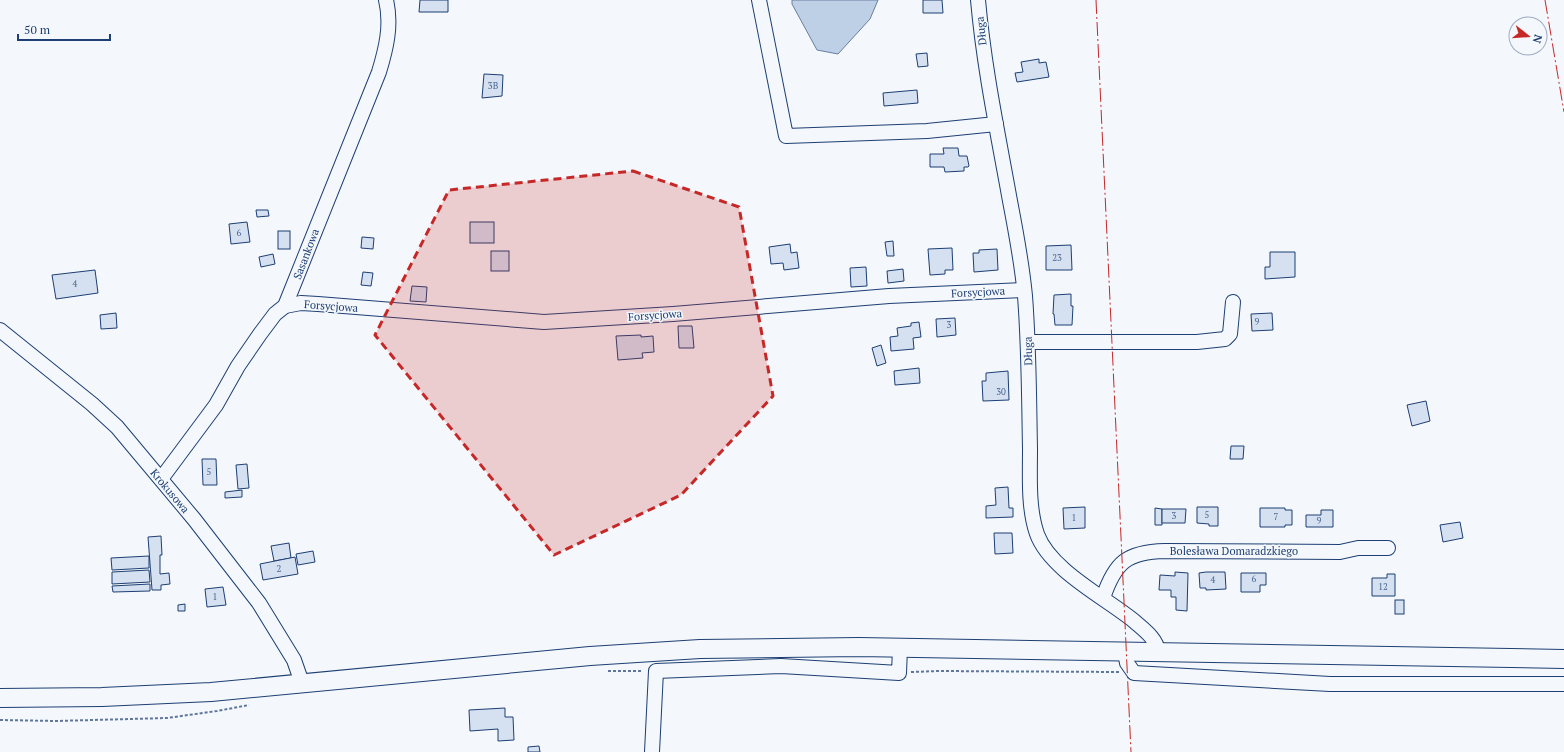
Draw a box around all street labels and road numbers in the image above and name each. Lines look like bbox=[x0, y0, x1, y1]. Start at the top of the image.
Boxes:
street label: Długa bbox=[972, 15, 989, 46]
street label: Sasankowa bbox=[290, 226, 322, 281]
street label: Forsycjowa bbox=[951, 284, 1006, 300]
street label: Forsycjowa bbox=[303, 297, 359, 315]
street label: Forsycjowa bbox=[627, 306, 683, 324]
street label: Długa bbox=[1021, 336, 1035, 366]
street label: Krokusowa bbox=[147, 466, 193, 516]
street label: Bolesława Domaradzkiego bbox=[1170, 544, 1298, 558]

